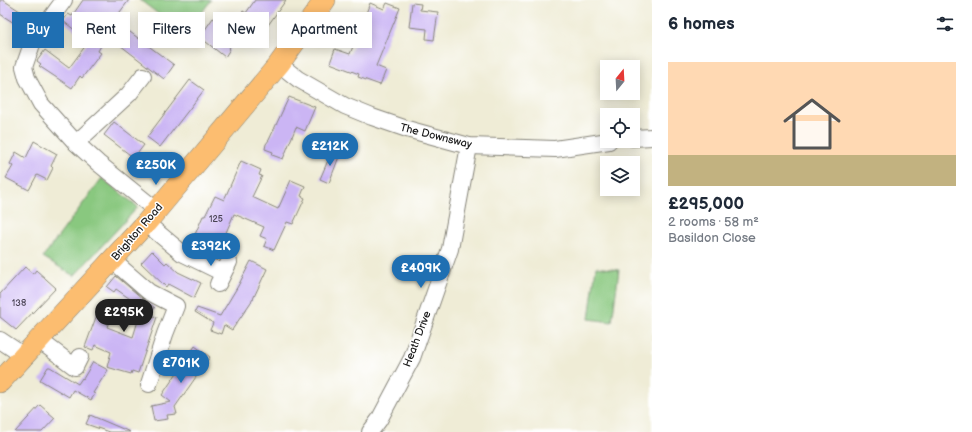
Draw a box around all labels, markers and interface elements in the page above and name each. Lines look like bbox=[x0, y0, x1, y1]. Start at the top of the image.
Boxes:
chip: Buy bbox=[12, 12, 64, 48]
chip: Rent bbox=[72, 12, 130, 48]
chip: Filters bbox=[138, 12, 205, 48]
chip: New bbox=[213, 12, 269, 48]
chip: Apartment bbox=[277, 12, 372, 48]
icon: filters bbox=[934, 13, 956, 35]
text: 6 homes bbox=[668, 14, 735, 34]
north arrow bbox=[600, 60, 640, 100]
map controls bbox=[600, 60, 640, 196]
icon: home bbox=[776, 88, 848, 160]
button: locate bbox=[600, 108, 640, 148]
street label: The Downsway bbox=[399, 121, 473, 151]
pin: £212K bbox=[302, 133, 358, 167]
text: £212K bbox=[311, 138, 349, 154]
pin: £250K bbox=[128, 152, 184, 186]
button: layers bbox=[600, 156, 640, 196]
text: £250K bbox=[136, 157, 176, 173]
text: £295,000 bbox=[668, 194, 744, 214]
street label: Brighton Road bbox=[109, 201, 165, 263]
house number: 125 bbox=[209, 214, 223, 225]
text: 2 rooms · 58 m² bbox=[668, 214, 759, 230]
text: Basildon Close bbox=[668, 230, 756, 246]
pin: £392K bbox=[183, 233, 239, 267]
text: £392K bbox=[191, 238, 231, 254]
pin: £409K bbox=[393, 255, 449, 289]
text: £409K bbox=[401, 260, 441, 276]
house number: 138 bbox=[12, 298, 26, 309]
pin: £295K bbox=[96, 299, 152, 333]
text: £295K bbox=[104, 304, 144, 320]
street label: Heath Drive bbox=[400, 309, 434, 369]
pin: £701K bbox=[153, 350, 209, 384]
text: £701K bbox=[162, 355, 200, 371]

